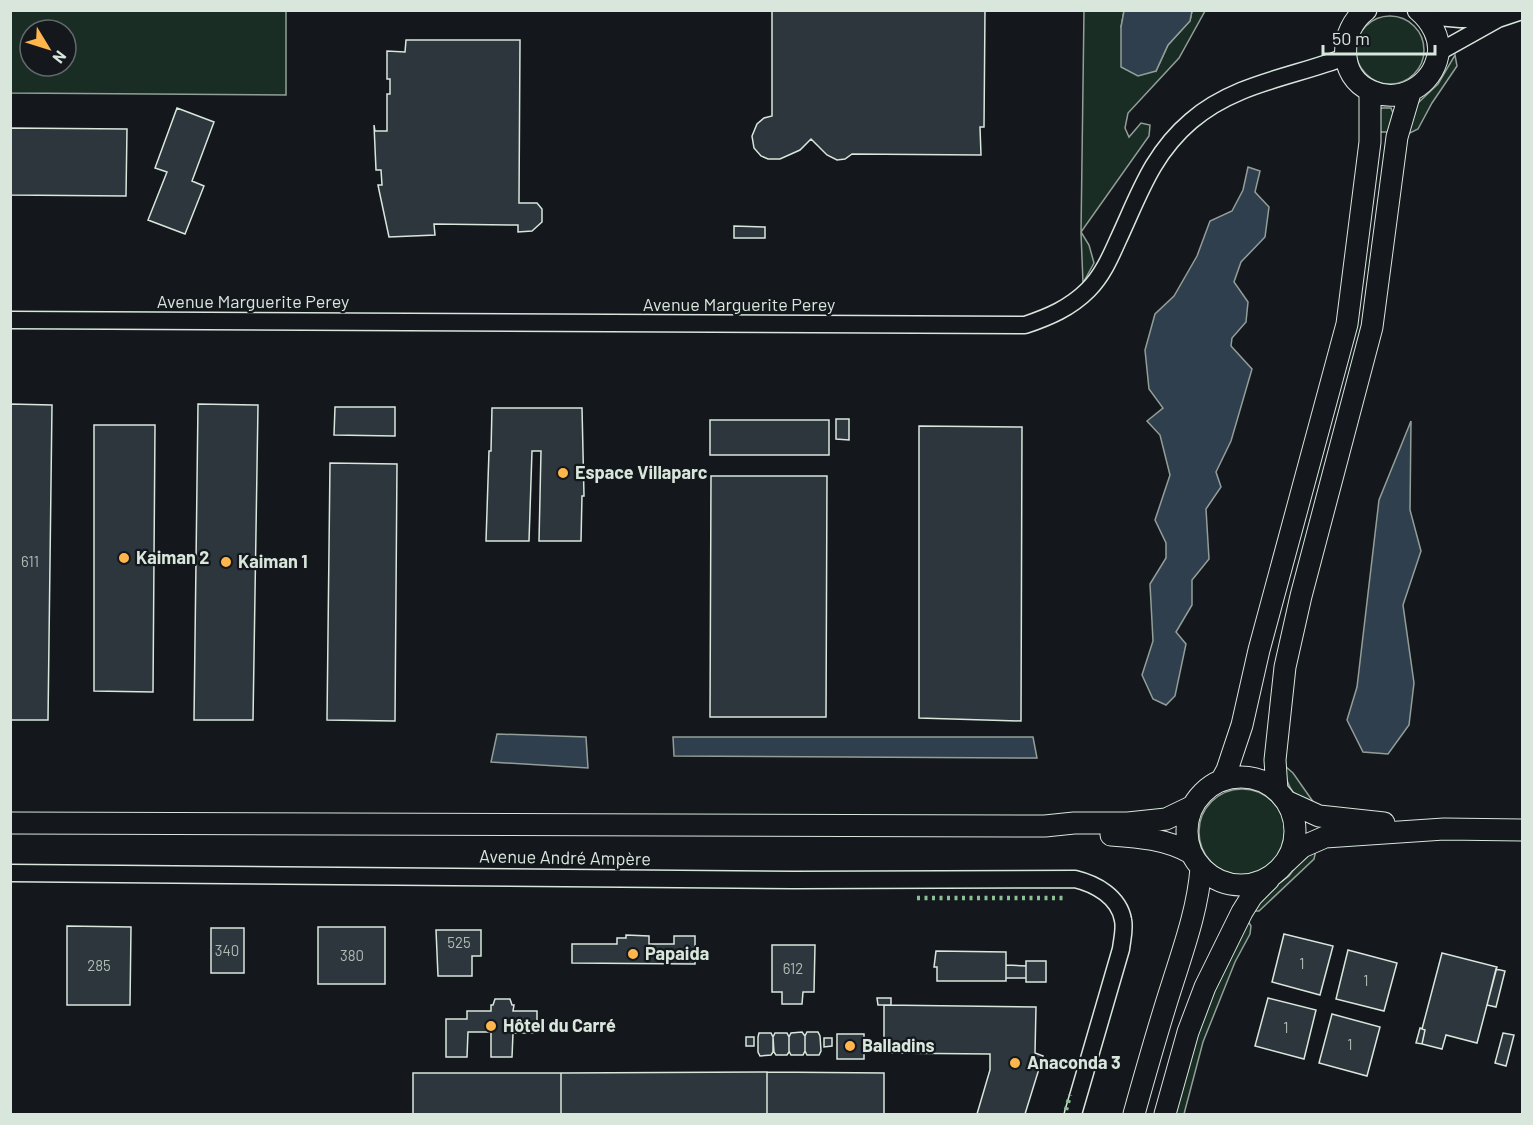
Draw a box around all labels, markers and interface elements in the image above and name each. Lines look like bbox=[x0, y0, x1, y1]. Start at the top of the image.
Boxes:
north arrow bbox=[18, 18, 78, 78]
scale bar bbox=[1323, 18, 1436, 56]
text: 50 m bbox=[1332, 27, 1370, 49]
text: N bbox=[49, 48, 71, 68]
street label: Avenue Marguerite Perey bbox=[157, 290, 349, 312]
street label: Avenue Marguerite Perey bbox=[643, 293, 835, 315]
place label: Espace Villaparc bbox=[575, 461, 708, 483]
marker: Espace Villaparc bbox=[556, 466, 570, 480]
place label: Kaiman 2 bbox=[136, 546, 209, 568]
place label: Kaiman 1 bbox=[238, 550, 308, 572]
marker: Kaiman 2 bbox=[117, 551, 131, 565]
house number: 611 bbox=[21, 552, 39, 570]
marker: Kaiman 1 bbox=[219, 555, 233, 569]
street label: Avenue André Ampère bbox=[479, 845, 651, 869]
house number: 525 bbox=[447, 933, 471, 951]
house number: 340 bbox=[215, 941, 239, 959]
place label: Papaida bbox=[645, 942, 709, 964]
house number: 380 bbox=[340, 946, 364, 964]
marker: Papaida bbox=[626, 947, 640, 961]
house number: 1 bbox=[1299, 954, 1305, 972]
house number: 285 bbox=[87, 956, 111, 974]
house number: 612 bbox=[783, 959, 803, 977]
house number: 1 bbox=[1363, 971, 1369, 989]
place label: Hôtel du Carré bbox=[503, 1014, 616, 1036]
house number: 1 bbox=[1283, 1018, 1289, 1036]
marker: Hôtel du Carré bbox=[484, 1019, 498, 1033]
place label: Balladins bbox=[862, 1034, 935, 1056]
house number: 1 bbox=[1347, 1035, 1353, 1053]
marker: Balladins bbox=[843, 1039, 857, 1053]
place label: Anaconda 3 bbox=[1027, 1051, 1121, 1073]
marker: Anaconda 3 bbox=[1008, 1056, 1022, 1070]

